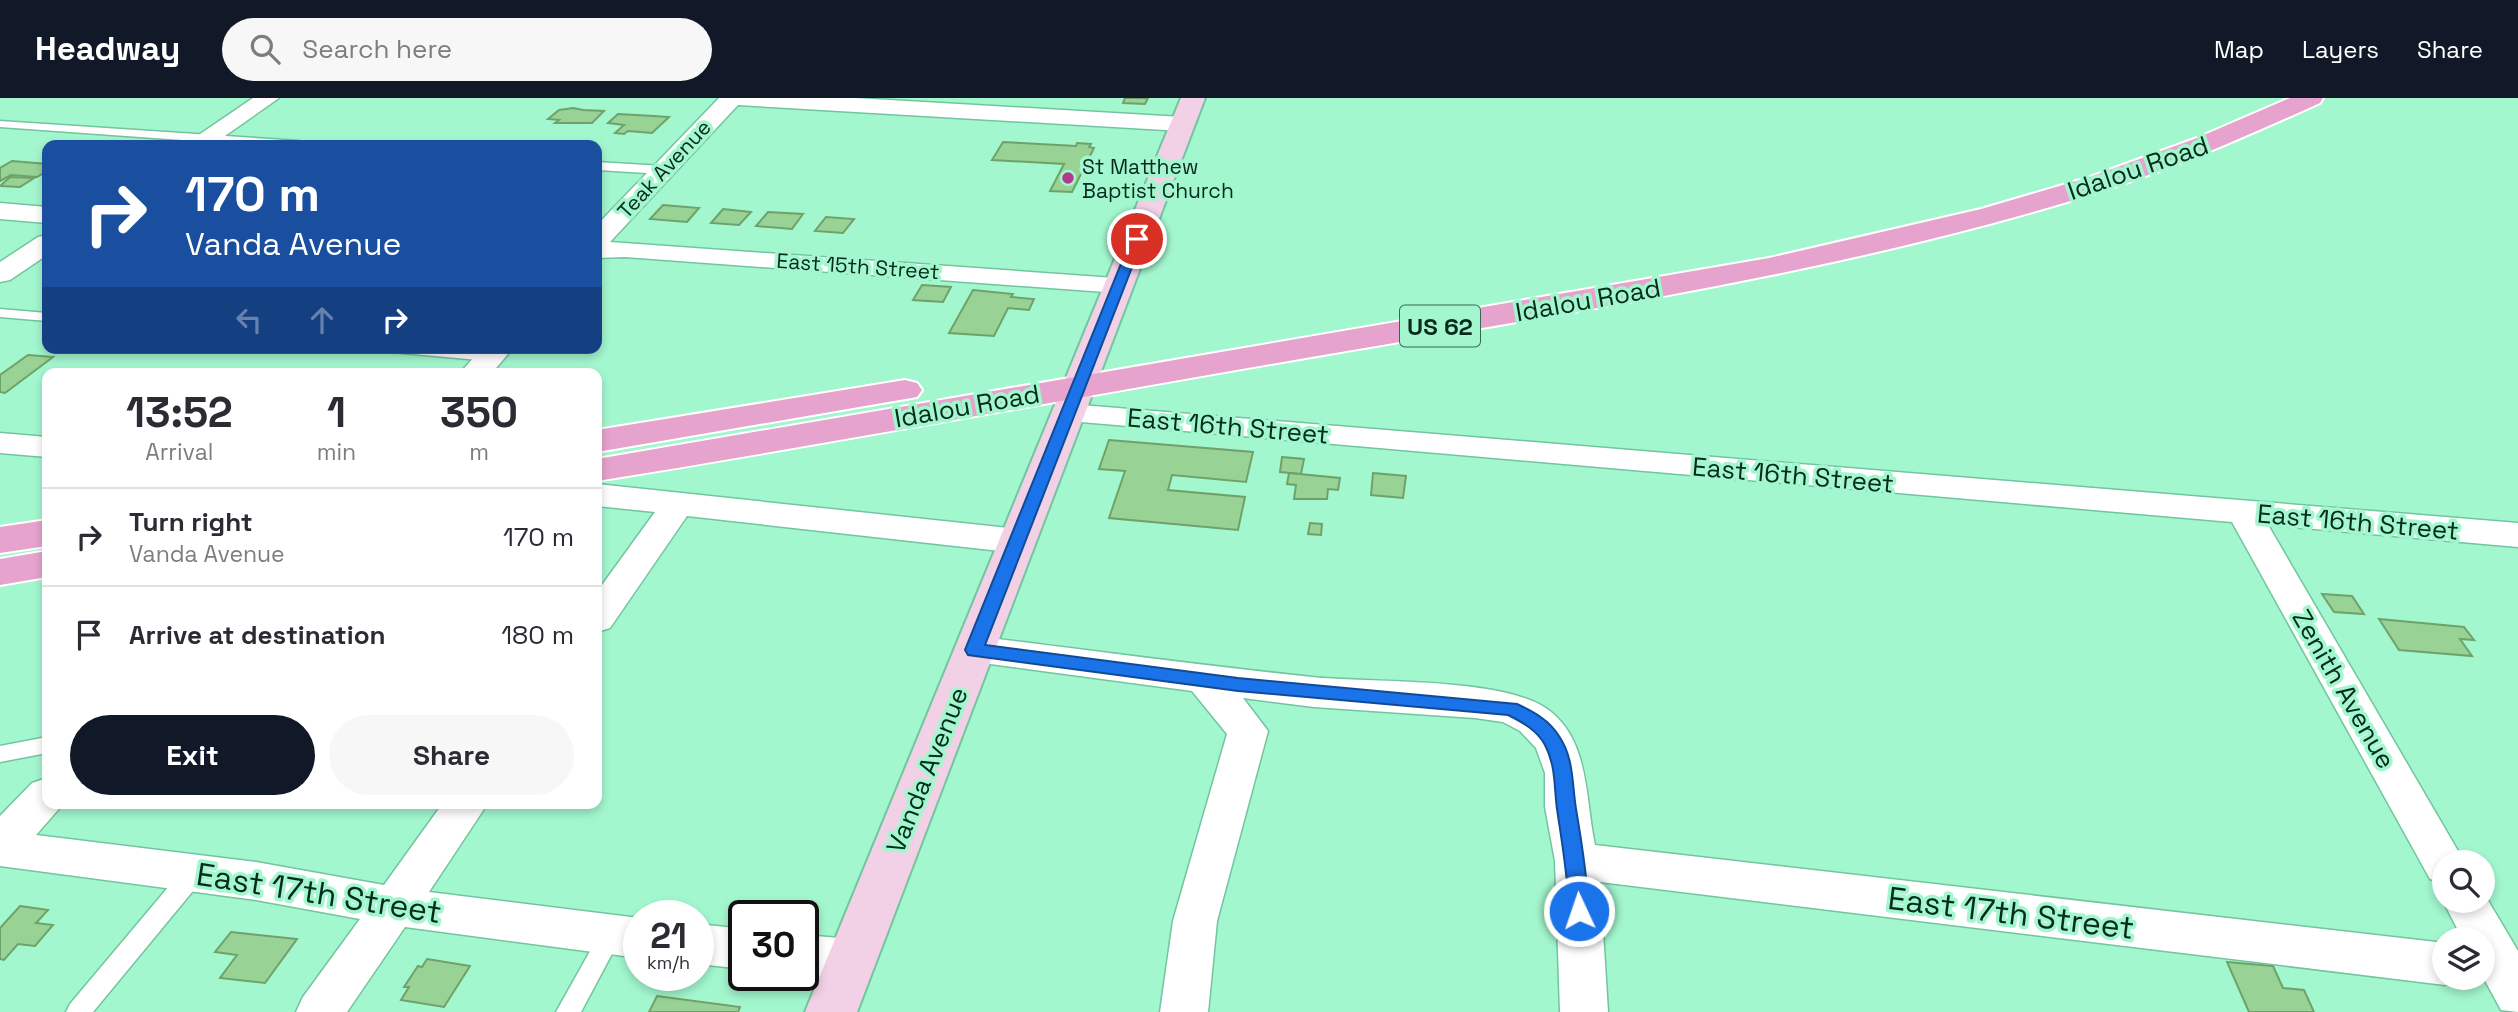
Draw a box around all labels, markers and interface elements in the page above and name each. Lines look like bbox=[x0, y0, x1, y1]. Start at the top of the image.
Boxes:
search box bbox=[222, 18, 712, 81]
text: Headway bbox=[35, 28, 180, 70]
icon: search bbox=[246, 30, 284, 68]
text: Search here bbox=[302, 32, 452, 66]
text: Map bbox=[2214, 34, 2264, 65]
text: Layers bbox=[2302, 34, 2379, 65]
text: Share bbox=[2417, 34, 2483, 65]
street label: Teak Avenue bbox=[611, 114, 717, 224]
street label: Idalou Road bbox=[2063, 128, 2213, 208]
place label: St Matthew Baptist Church bbox=[1082, 153, 1234, 204]
text: 170 m bbox=[185, 163, 320, 225]
icon: right bbox=[70, 168, 161, 259]
marker: St Matthew Baptist Church bbox=[1060, 170, 1076, 186]
pin bbox=[1107, 209, 1167, 269]
icon: arrive bbox=[1118, 220, 1156, 258]
text: Vanda Avenue bbox=[185, 224, 402, 264]
street label: East 15th Street bbox=[776, 247, 940, 285]
street label: Idalou Road bbox=[1513, 271, 1663, 329]
icon: left bbox=[230, 301, 268, 339]
icon: ahead bbox=[303, 301, 341, 339]
icon: right bbox=[376, 301, 414, 339]
road number: US 62 bbox=[1400, 306, 1480, 346]
street label: Idalou Road bbox=[892, 377, 1042, 435]
text: 13:52 bbox=[126, 386, 233, 439]
text: 1 bbox=[327, 386, 346, 439]
text: 350 bbox=[440, 386, 518, 439]
street label: East 16th Street bbox=[1126, 400, 1330, 452]
text: Arrival bbox=[145, 437, 214, 467]
text: min bbox=[317, 437, 356, 467]
text: m bbox=[469, 437, 489, 467]
street label: East 16th Street bbox=[1691, 449, 1895, 501]
street label: East 16th Street bbox=[2256, 496, 2460, 548]
text: Turn right bbox=[129, 505, 253, 539]
icon: right bbox=[70, 518, 108, 556]
text: 170 m bbox=[503, 520, 574, 554]
text: Vanda Avenue bbox=[129, 539, 285, 569]
street label: Zenith Avenue bbox=[2285, 603, 2403, 775]
icon: arrive bbox=[70, 616, 108, 654]
text: Arrive at destination bbox=[129, 618, 386, 652]
text: 180 m bbox=[501, 618, 574, 652]
street label: Vanda Avenue bbox=[878, 682, 976, 858]
button: Exit bbox=[70, 715, 315, 795]
button: Share bbox=[329, 715, 574, 795]
map controls bbox=[2432, 850, 2495, 990]
button: search bbox=[2432, 850, 2495, 913]
street label: East 17th Street bbox=[194, 854, 444, 932]
position arrow bbox=[1542, 874, 1616, 948]
street label: East 17th Street bbox=[1886, 878, 2136, 948]
speed limit sign: 30 bbox=[728, 900, 819, 991]
text: 21 bbox=[650, 914, 687, 958]
button: layers bbox=[2432, 927, 2495, 990]
text: km/h bbox=[647, 951, 690, 974]

